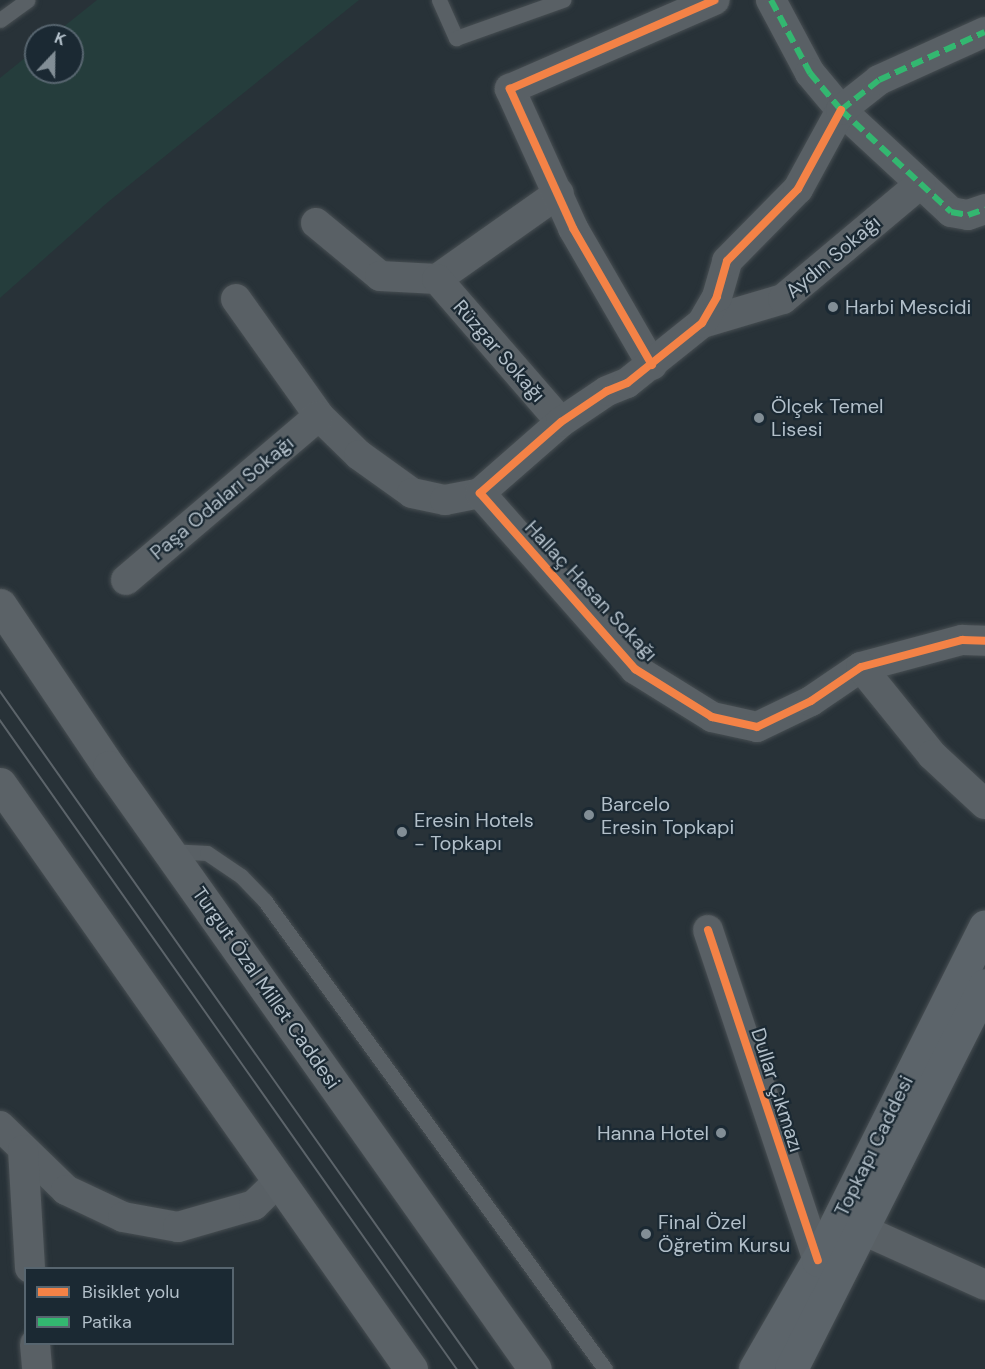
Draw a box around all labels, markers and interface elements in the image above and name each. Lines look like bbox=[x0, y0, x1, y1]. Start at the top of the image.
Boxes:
north arrow bbox=[24, 24, 84, 84]
text: K bbox=[51, 27, 69, 50]
street label: Aydın Sokağı bbox=[781, 211, 885, 303]
street label: Rüzgar Sokağı bbox=[448, 295, 550, 407]
place label: Harbi Mescidi bbox=[845, 295, 971, 319]
marker: Harbi Mescidi bbox=[826, 300, 840, 314]
place label: Ölçek Temel Lisesi bbox=[771, 394, 884, 441]
marker: Ölçek Temel Lisesi bbox=[752, 411, 766, 425]
street label: Paşa Odaları Sokağı bbox=[145, 431, 299, 565]
street label: Hallaç Hasan Sokağı bbox=[520, 516, 662, 666]
place label: Barcelo Eresin Topkapi bbox=[601, 792, 734, 839]
place label: Eresin Hotels - Topkapı bbox=[414, 808, 534, 855]
marker: Barcelo Eresin Topkapi bbox=[582, 808, 596, 822]
marker: Eresin Hotels - Topkapı bbox=[395, 825, 409, 839]
street label: Turgut Özal Millet Caddesi bbox=[187, 882, 345, 1094]
street label: Dullar Çıkmazı bbox=[746, 1025, 808, 1155]
street label: Topkapı Caddesi bbox=[830, 1072, 918, 1220]
place label: Hanna Hotel bbox=[597, 1121, 709, 1145]
marker: Hanna Hotel bbox=[714, 1126, 728, 1140]
place label: Final Özel Öğretim Kursu bbox=[658, 1210, 790, 1257]
marker: Final Özel Öğretim Kursu bbox=[639, 1227, 653, 1241]
legend bbox=[24, 1267, 234, 1345]
text: Bisiklet yolu bbox=[82, 1280, 180, 1304]
text: Patika bbox=[82, 1310, 132, 1334]

